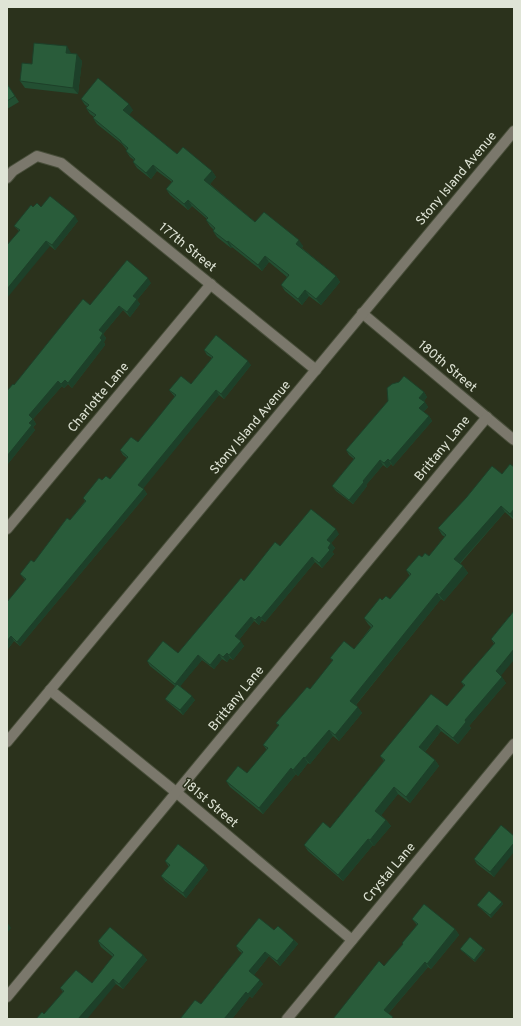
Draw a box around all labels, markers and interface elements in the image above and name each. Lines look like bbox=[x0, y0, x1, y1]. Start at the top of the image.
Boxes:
street label: Stony Island Avenue bbox=[413, 129, 501, 229]
street label: 177th Street bbox=[155, 220, 219, 276]
street label: 180th Street bbox=[414, 338, 480, 396]
street label: Charlotte Lane bbox=[65, 360, 133, 436]
street label: Stony Island Avenue bbox=[207, 378, 295, 478]
street label: Brittany Lane bbox=[412, 413, 474, 485]
street label: Brittany Lane bbox=[206, 663, 268, 735]
street label: 181st Street bbox=[179, 776, 241, 832]
street label: Crystal Lane bbox=[360, 840, 420, 906]

